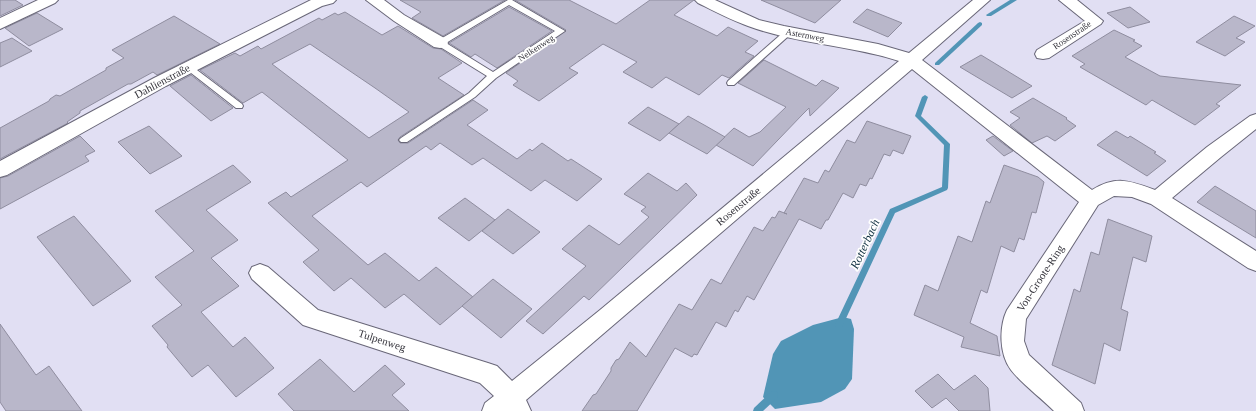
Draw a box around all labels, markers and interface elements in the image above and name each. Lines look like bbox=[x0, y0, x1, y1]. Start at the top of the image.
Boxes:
street label: Rosenstraße bbox=[1051, 19, 1093, 51]
street label: Asternweg bbox=[785, 26, 826, 44]
street label: Nelkenweg bbox=[516, 32, 556, 63]
street label: Dahlienstraße bbox=[132, 61, 192, 101]
street label: Rosenstraße bbox=[714, 184, 763, 228]
water label: Rotterbach bbox=[847, 217, 883, 272]
street label: Von-Groote-Ring bbox=[1014, 242, 1066, 313]
street label: Tulpenweg bbox=[357, 327, 408, 353]

